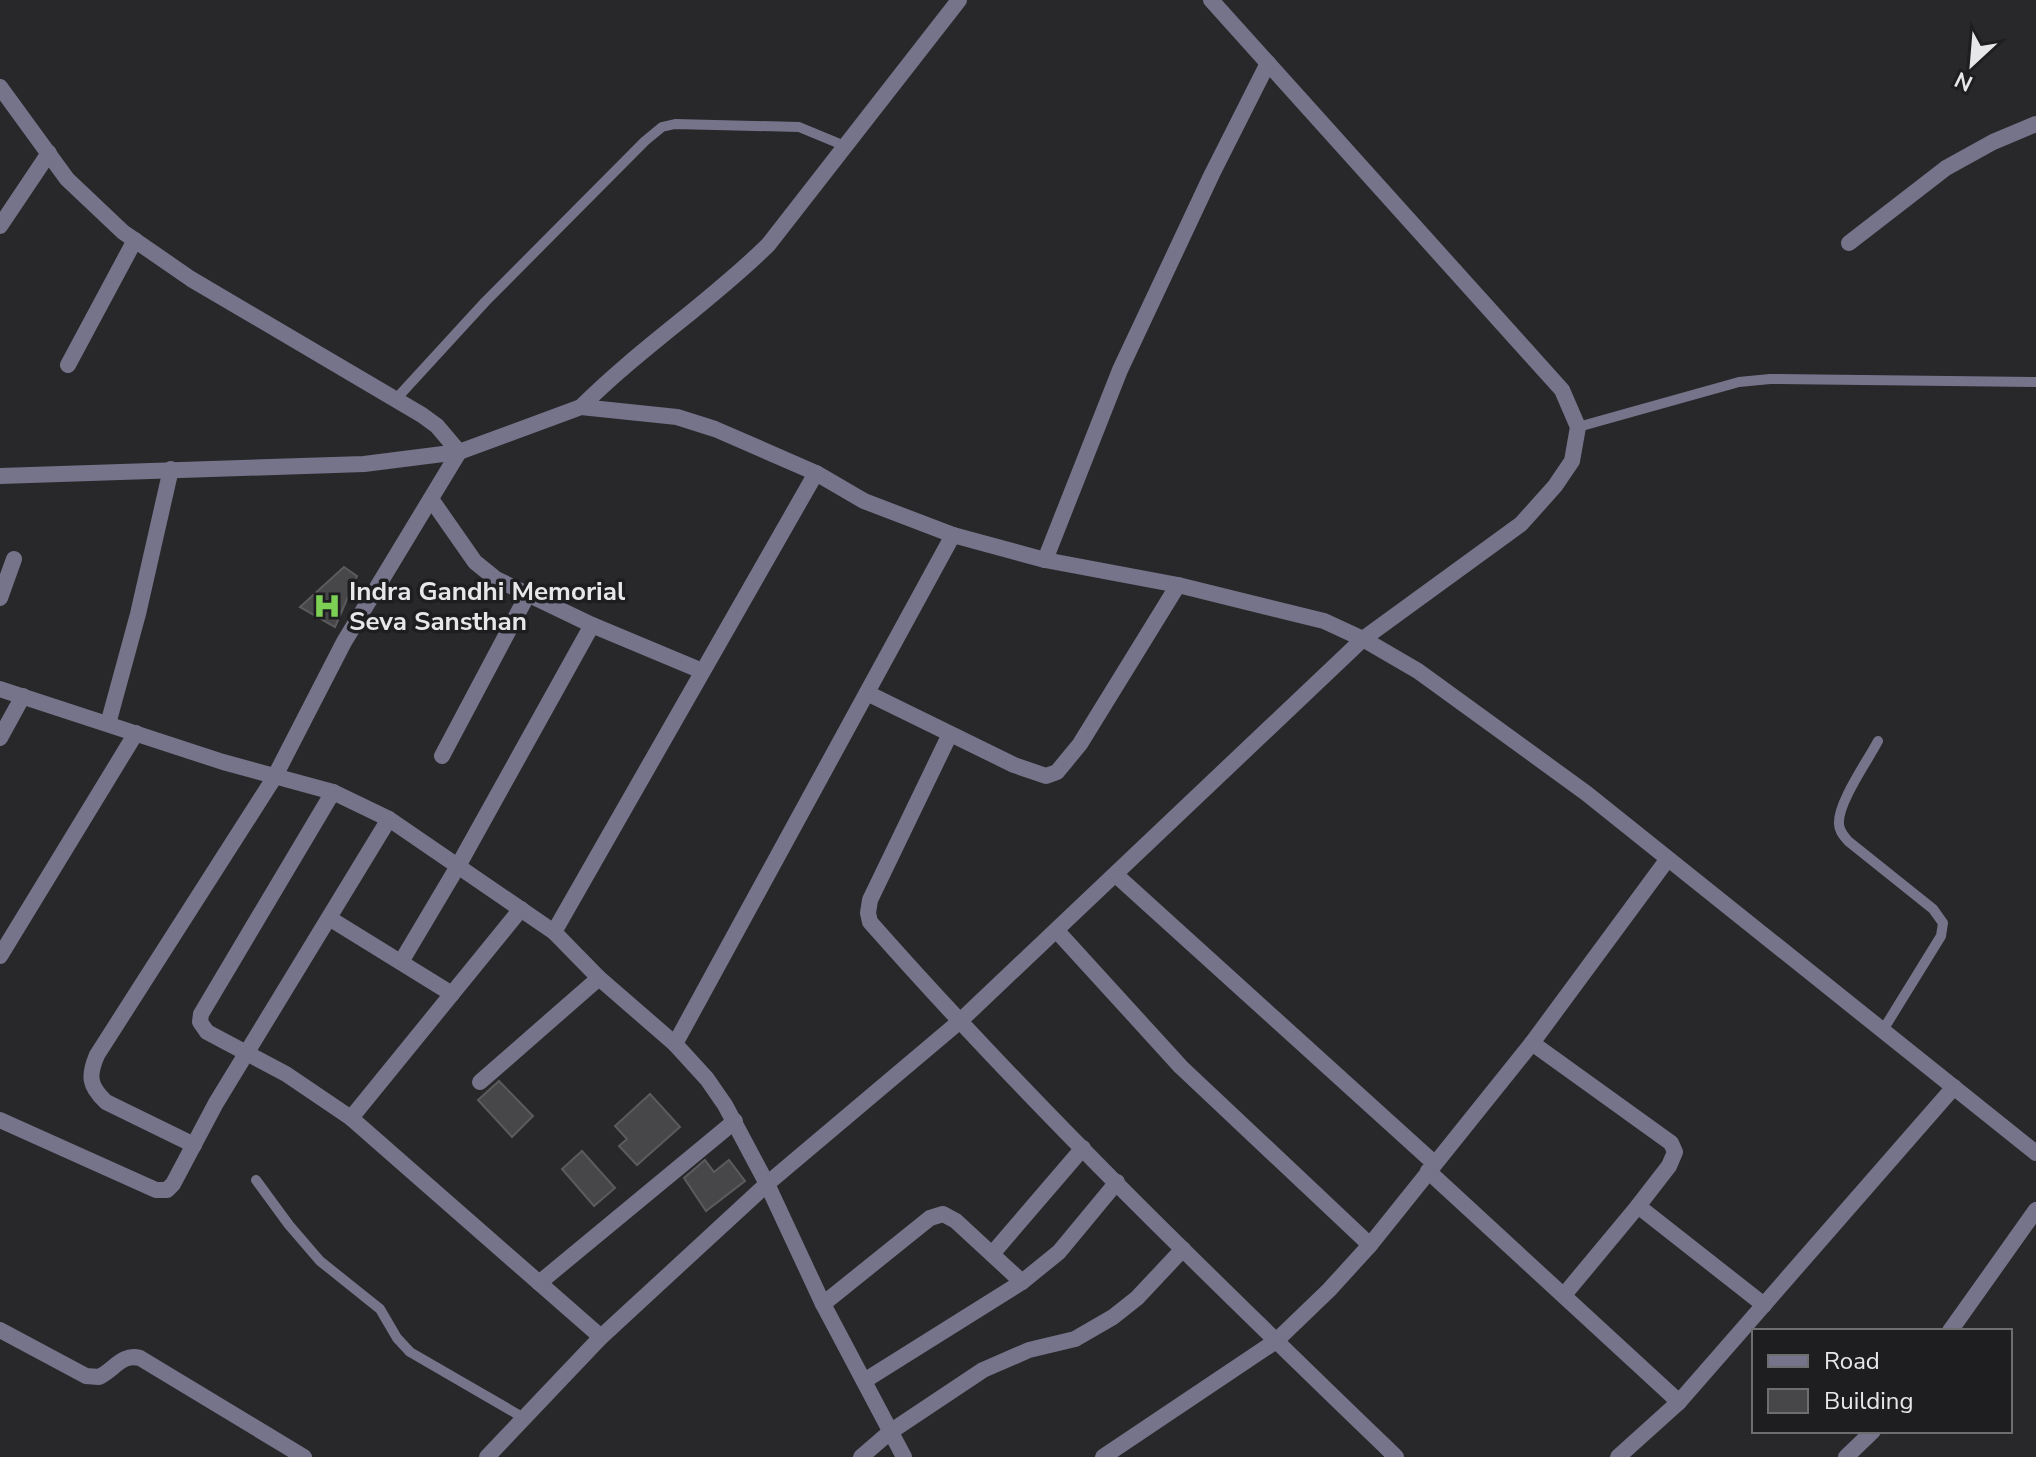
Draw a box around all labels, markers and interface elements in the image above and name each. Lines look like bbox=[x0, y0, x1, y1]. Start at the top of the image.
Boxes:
north arrow bbox=[1932, 24, 2012, 104]
text: N bbox=[1950, 64, 1978, 98]
place label: Indra Gandhi Memorial Seva Sansthan bbox=[349, 574, 626, 639]
hospital icon: Indra Gandhi Memorial Seva Sansthan bbox=[312, 591, 342, 621]
legend bbox=[1752, 1329, 2012, 1433]
text: Road bbox=[1824, 1345, 1880, 1377]
text: Building bbox=[1824, 1385, 1914, 1417]

